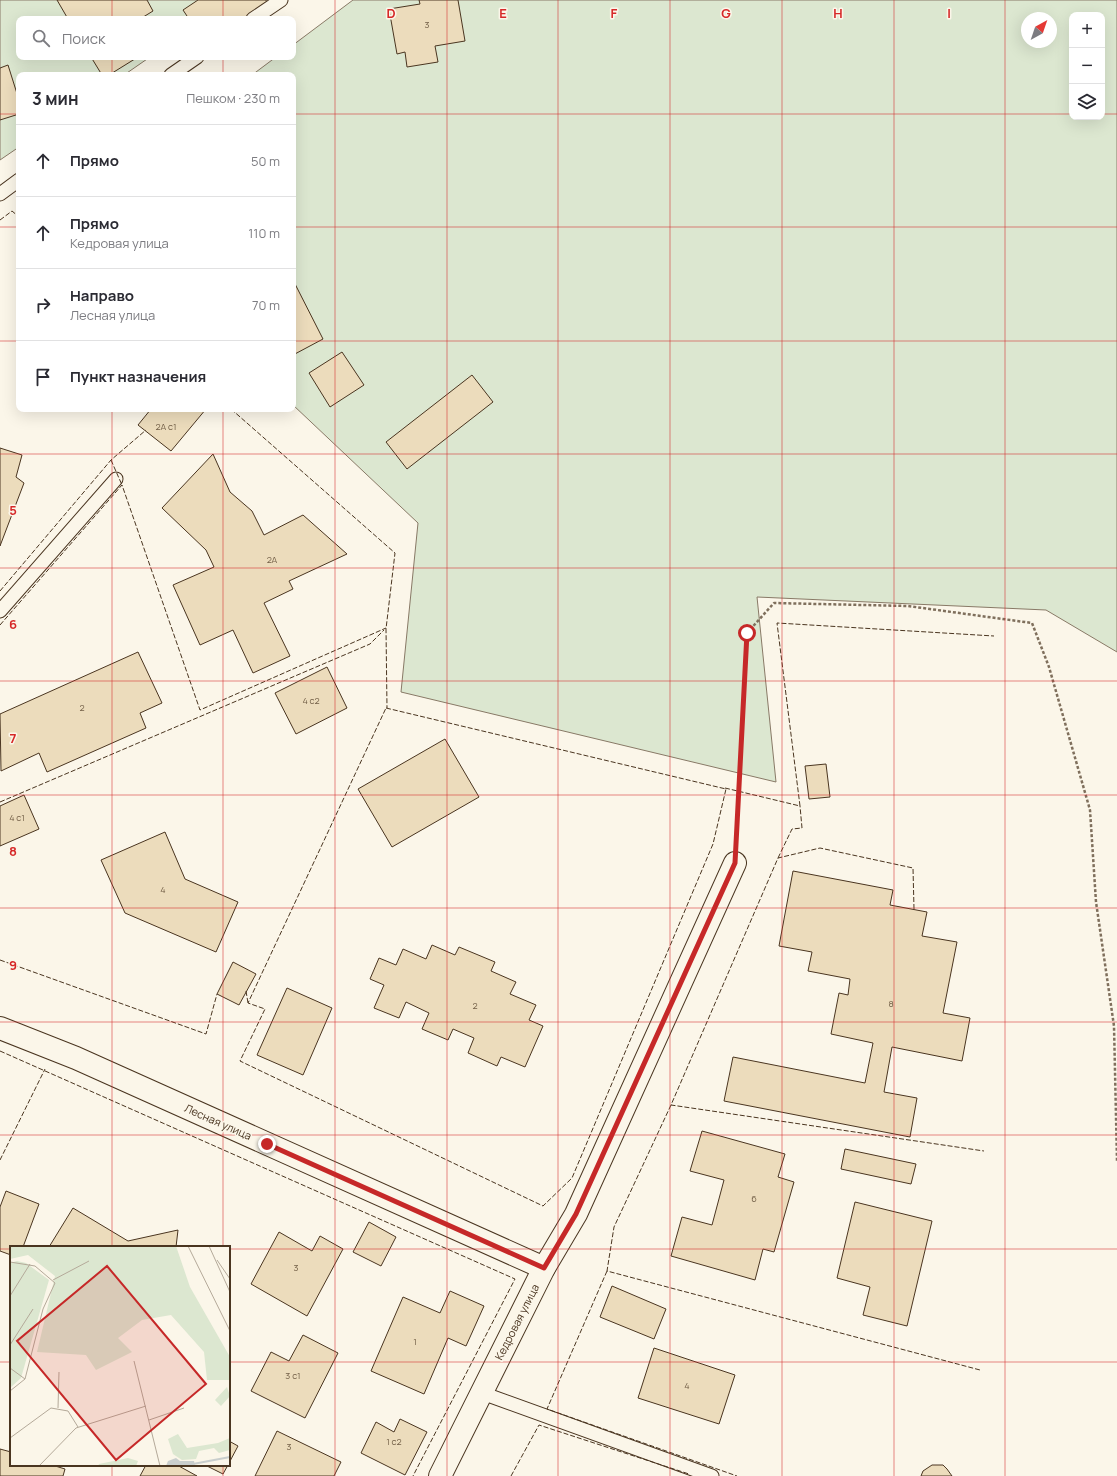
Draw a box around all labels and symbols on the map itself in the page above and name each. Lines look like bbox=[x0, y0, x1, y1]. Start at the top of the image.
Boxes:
text: D bbox=[386, 4, 396, 22]
text: E bbox=[499, 4, 507, 22]
text: F bbox=[611, 4, 618, 22]
text: G bbox=[721, 4, 731, 22]
text: H bbox=[833, 4, 843, 22]
text: I bbox=[947, 4, 951, 22]
north arrow bbox=[1021, 12, 1057, 48]
house number: 3 bbox=[425, 18, 430, 31]
house number: 2А с1 bbox=[156, 420, 176, 433]
text: 5 bbox=[9, 501, 17, 519]
house number: 2А bbox=[267, 553, 278, 566]
text: 6 bbox=[9, 615, 17, 633]
route start bbox=[738, 624, 756, 642]
house number: 4 с2 bbox=[302, 694, 320, 707]
house number: 2 bbox=[79, 701, 85, 714]
text: 7 bbox=[10, 729, 17, 747]
house number: 4 с1 bbox=[9, 811, 25, 824]
text: 8 bbox=[9, 842, 17, 860]
house number: 4 bbox=[160, 883, 166, 896]
text: 9 bbox=[9, 956, 17, 974]
house number: 8 bbox=[888, 997, 894, 1010]
house number: 2 bbox=[472, 999, 478, 1012]
street label: Лесная улица bbox=[182, 1100, 254, 1143]
route end bbox=[258, 1135, 276, 1153]
house number: 6 bbox=[751, 1192, 757, 1205]
inset map bbox=[10, 1246, 230, 1466]
house number: 3 bbox=[294, 1261, 299, 1274]
street label: Кедровая улица bbox=[491, 1281, 542, 1362]
house number: 1 bbox=[413, 1335, 417, 1348]
house number: 3 с1 bbox=[285, 1369, 301, 1382]
house number: 4 bbox=[684, 1379, 690, 1392]
house number: 1 с2 bbox=[386, 1435, 402, 1448]
house number: 3 bbox=[287, 1440, 292, 1453]

